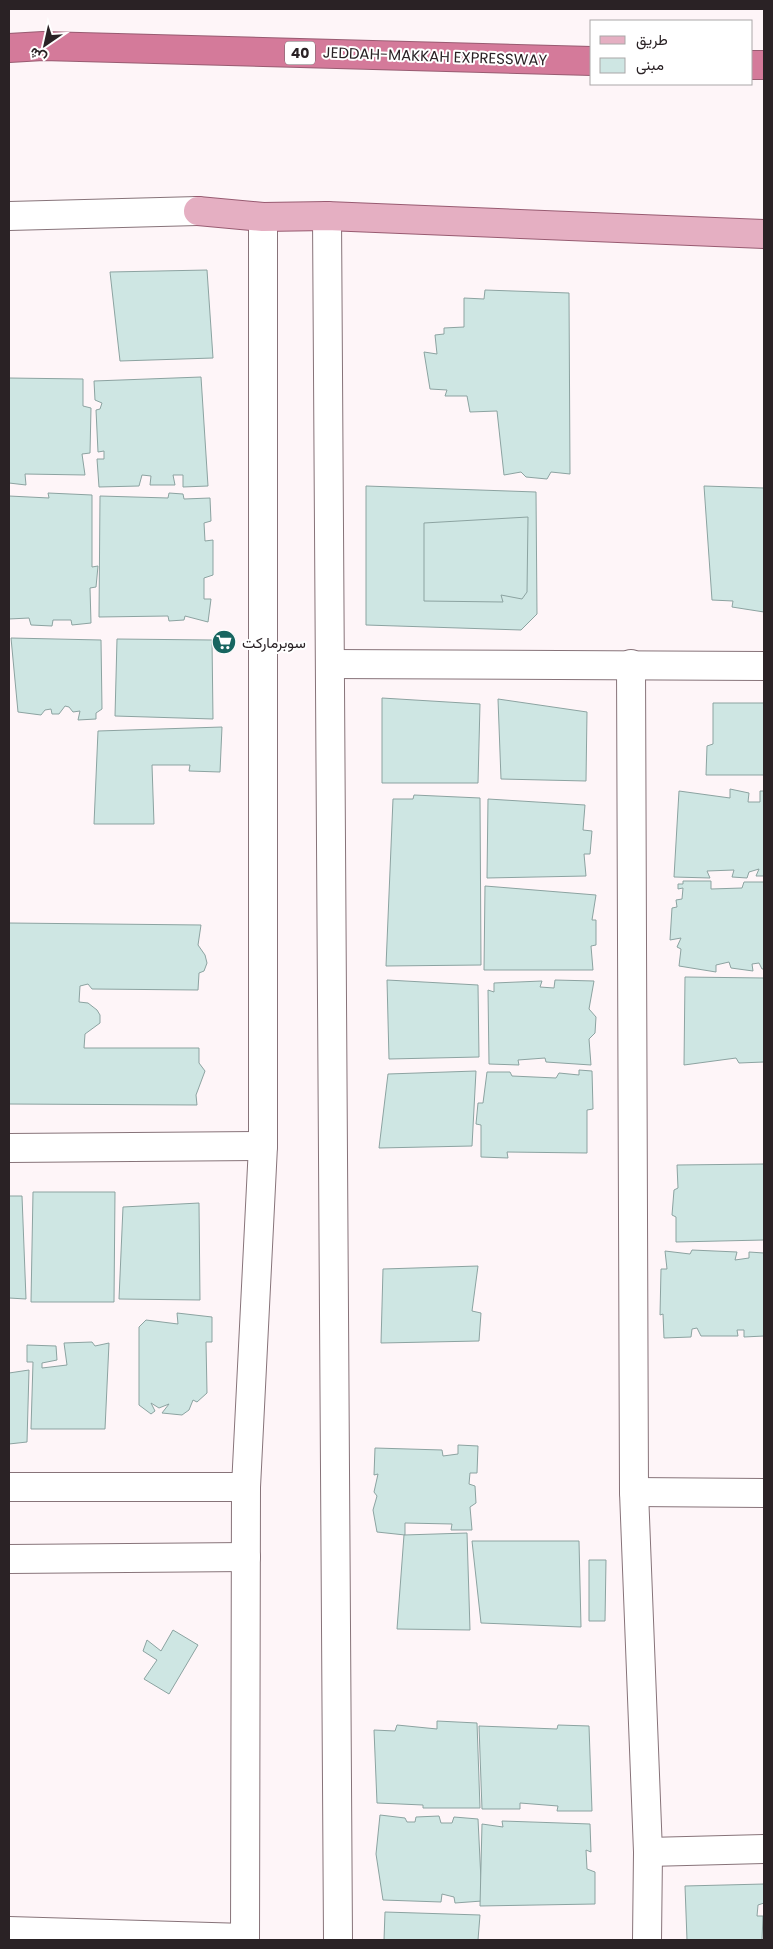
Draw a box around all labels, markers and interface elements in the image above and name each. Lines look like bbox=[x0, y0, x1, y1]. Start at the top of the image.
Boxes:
north arrow bbox=[20, 20, 70, 70]
legend bbox=[590, 20, 753, 85]
text: طريق bbox=[636, 29, 668, 50]
road number: 40 bbox=[285, 42, 315, 64]
street label: JEDDAH-MAKKAH EXPRESSWAY bbox=[322, 42, 548, 70]
text: ش bbox=[25, 43, 50, 69]
text: مبنى bbox=[636, 54, 664, 75]
supermarket icon: سوبرماركت bbox=[211, 629, 237, 655]
place label: سوبرماركت bbox=[242, 632, 306, 653]

